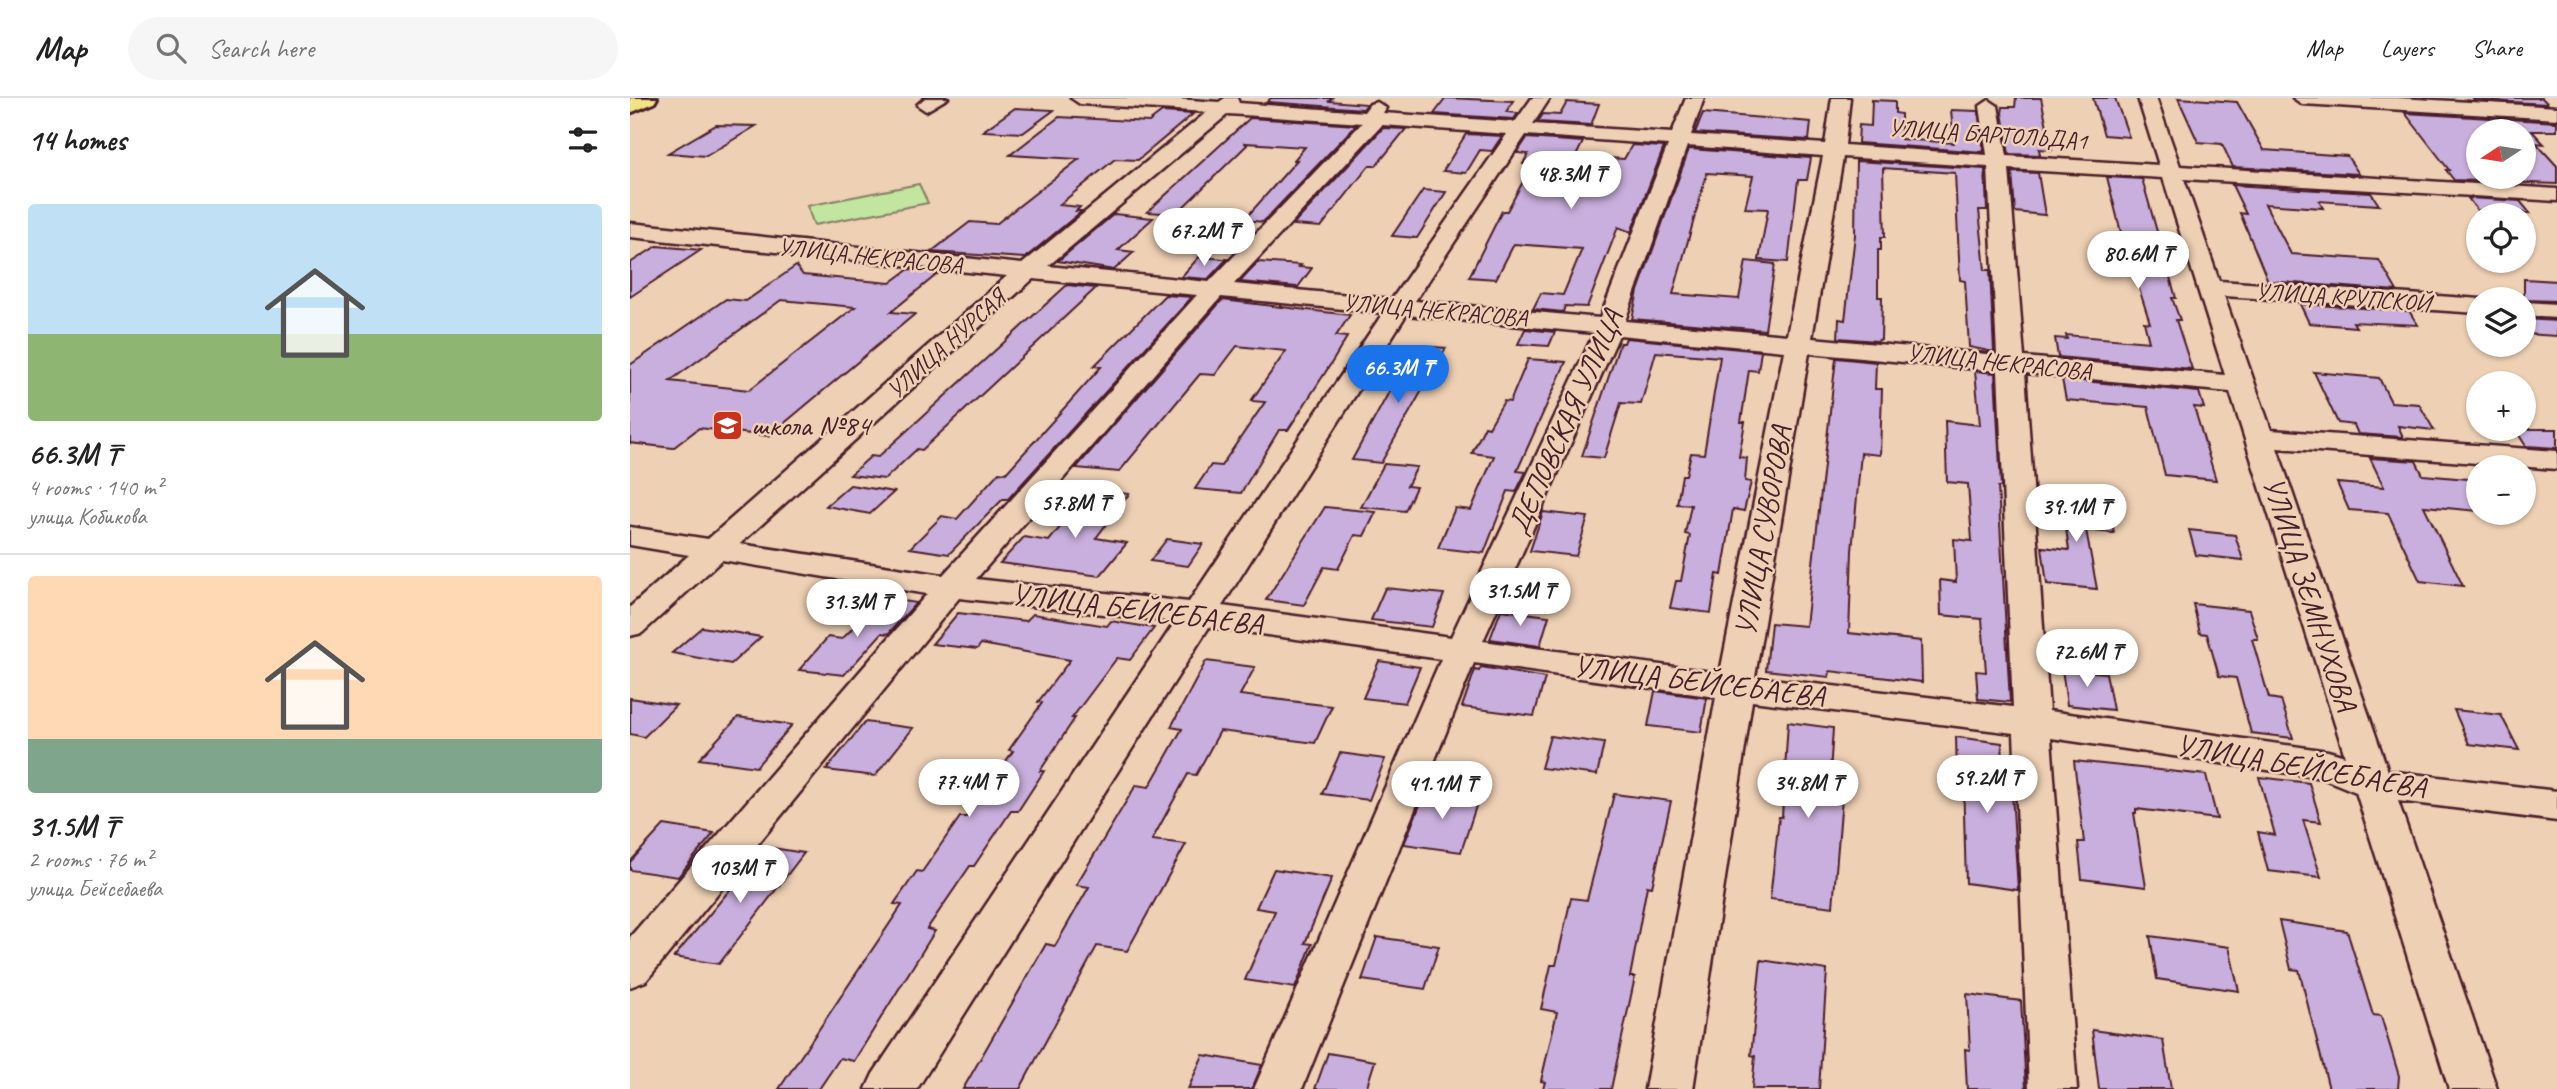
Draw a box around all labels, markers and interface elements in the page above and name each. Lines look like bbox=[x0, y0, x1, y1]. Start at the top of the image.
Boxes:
search box bbox=[128, 17, 618, 80]
text: Map bbox=[35, 27, 86, 69]
icon: search bbox=[152, 29, 190, 67]
text: Search here bbox=[208, 32, 314, 65]
text: Map bbox=[2306, 33, 2343, 63]
text: Layers bbox=[2381, 33, 2434, 63]
text: Share bbox=[2472, 33, 2522, 63]
street label: УЛИЦА БАРТОЛЬДА1 bbox=[1888, 112, 2090, 156]
north arrow bbox=[2466, 119, 2536, 189]
map controls bbox=[2466, 119, 2536, 525]
text: 14 homes bbox=[28, 121, 126, 159]
icon: filters bbox=[564, 121, 602, 159]
pin: 48.3M ₸ bbox=[1506, 152, 1636, 211]
text: 48.3M ₸ bbox=[1536, 159, 1606, 188]
button: locate bbox=[2466, 203, 2536, 273]
pin: 67.2M ₸ bbox=[1139, 208, 1269, 268]
text: 67.2M ₸ bbox=[1169, 216, 1239, 245]
street label: УЛИЦА НЕКРАСОВА bbox=[776, 231, 964, 281]
pin: 80.6M ₸ bbox=[2073, 232, 2203, 291]
text: 80.6M ₸ bbox=[2103, 239, 2173, 268]
icon: home bbox=[252, 250, 378, 376]
street label: УЛИЦА КРУПСКОЙ bbox=[2255, 276, 2435, 318]
street label: УЛИЦА НУРСАЯ bbox=[881, 281, 1014, 405]
street label: УЛИЦА НЕКРАСОВА bbox=[1342, 287, 1529, 333]
button: layers bbox=[2466, 287, 2536, 357]
street label: ДЕПОВСКАЯ УЛИЦА bbox=[1499, 302, 1632, 540]
street label: УЛИЦА НЕКРАСОВА bbox=[1905, 337, 2093, 387]
pin: 66.3M ₸ bbox=[1333, 345, 1463, 405]
text: 66.3M ₸ bbox=[1363, 353, 1433, 382]
button: + bbox=[2466, 371, 2536, 441]
place label: школа №84 bbox=[751, 406, 873, 444]
school or university icon: школа №84 bbox=[711, 408, 745, 442]
street label: УЛИЦА СУВОРОВА bbox=[1726, 421, 1800, 639]
text: 66.3M ₸ bbox=[28, 435, 119, 473]
button: − bbox=[2466, 455, 2536, 525]
street label: УЛИЦА ЗЕМНУХОВА bbox=[2254, 472, 2366, 717]
text: 4 rooms · 140 m² bbox=[28, 473, 163, 502]
pin: 57.8M ₸ bbox=[1010, 480, 1140, 540]
pin: 39.1M ₸ bbox=[2011, 484, 2141, 544]
text: 57.8M ₸ bbox=[1041, 488, 1109, 517]
text: 39.1M ₸ bbox=[2042, 492, 2110, 521]
text: улица Кобикова bbox=[28, 502, 146, 531]
pin: 31.5M ₸ bbox=[1455, 568, 1585, 628]
street label: УЛИЦА БЕЙСЕБАЕВА bbox=[1009, 575, 1267, 644]
text: 31.5M ₸ bbox=[1486, 576, 1554, 605]
pin: 31.3M ₸ bbox=[792, 580, 922, 639]
text: 31.3M ₸ bbox=[822, 587, 892, 616]
icon: home bbox=[252, 622, 378, 748]
pin: 72.6M ₸ bbox=[2022, 630, 2152, 689]
text: 72.6M ₸ bbox=[2052, 637, 2122, 666]
street label: УЛИЦА БЕЙСЕБАЕВА bbox=[1571, 647, 1829, 716]
street label: УЛИЦА БЕЙСЕБАЕВА bbox=[2173, 725, 2431, 807]
pin: 59.2M ₸ bbox=[1922, 756, 2052, 815]
pin: 77.4M ₸ bbox=[904, 760, 1034, 819]
pin: 34.8M ₸ bbox=[1743, 760, 1873, 820]
pin: 41.1M ₸ bbox=[1377, 762, 1507, 821]
text: 59.2M ₸ bbox=[1953, 763, 2021, 792]
text: 77.4M ₸ bbox=[935, 767, 1003, 796]
text: 34.8M ₸ bbox=[1773, 768, 1843, 797]
text: 41.1M ₸ bbox=[1407, 769, 1477, 798]
text: 31.5M ₸ bbox=[28, 807, 118, 845]
text: 2 rooms · 76 m² bbox=[28, 845, 152, 874]
pin: 103M ₸ bbox=[683, 846, 797, 905]
text: 103M ₸ bbox=[708, 853, 772, 882]
text: улица Бейсебаева bbox=[28, 874, 162, 903]

